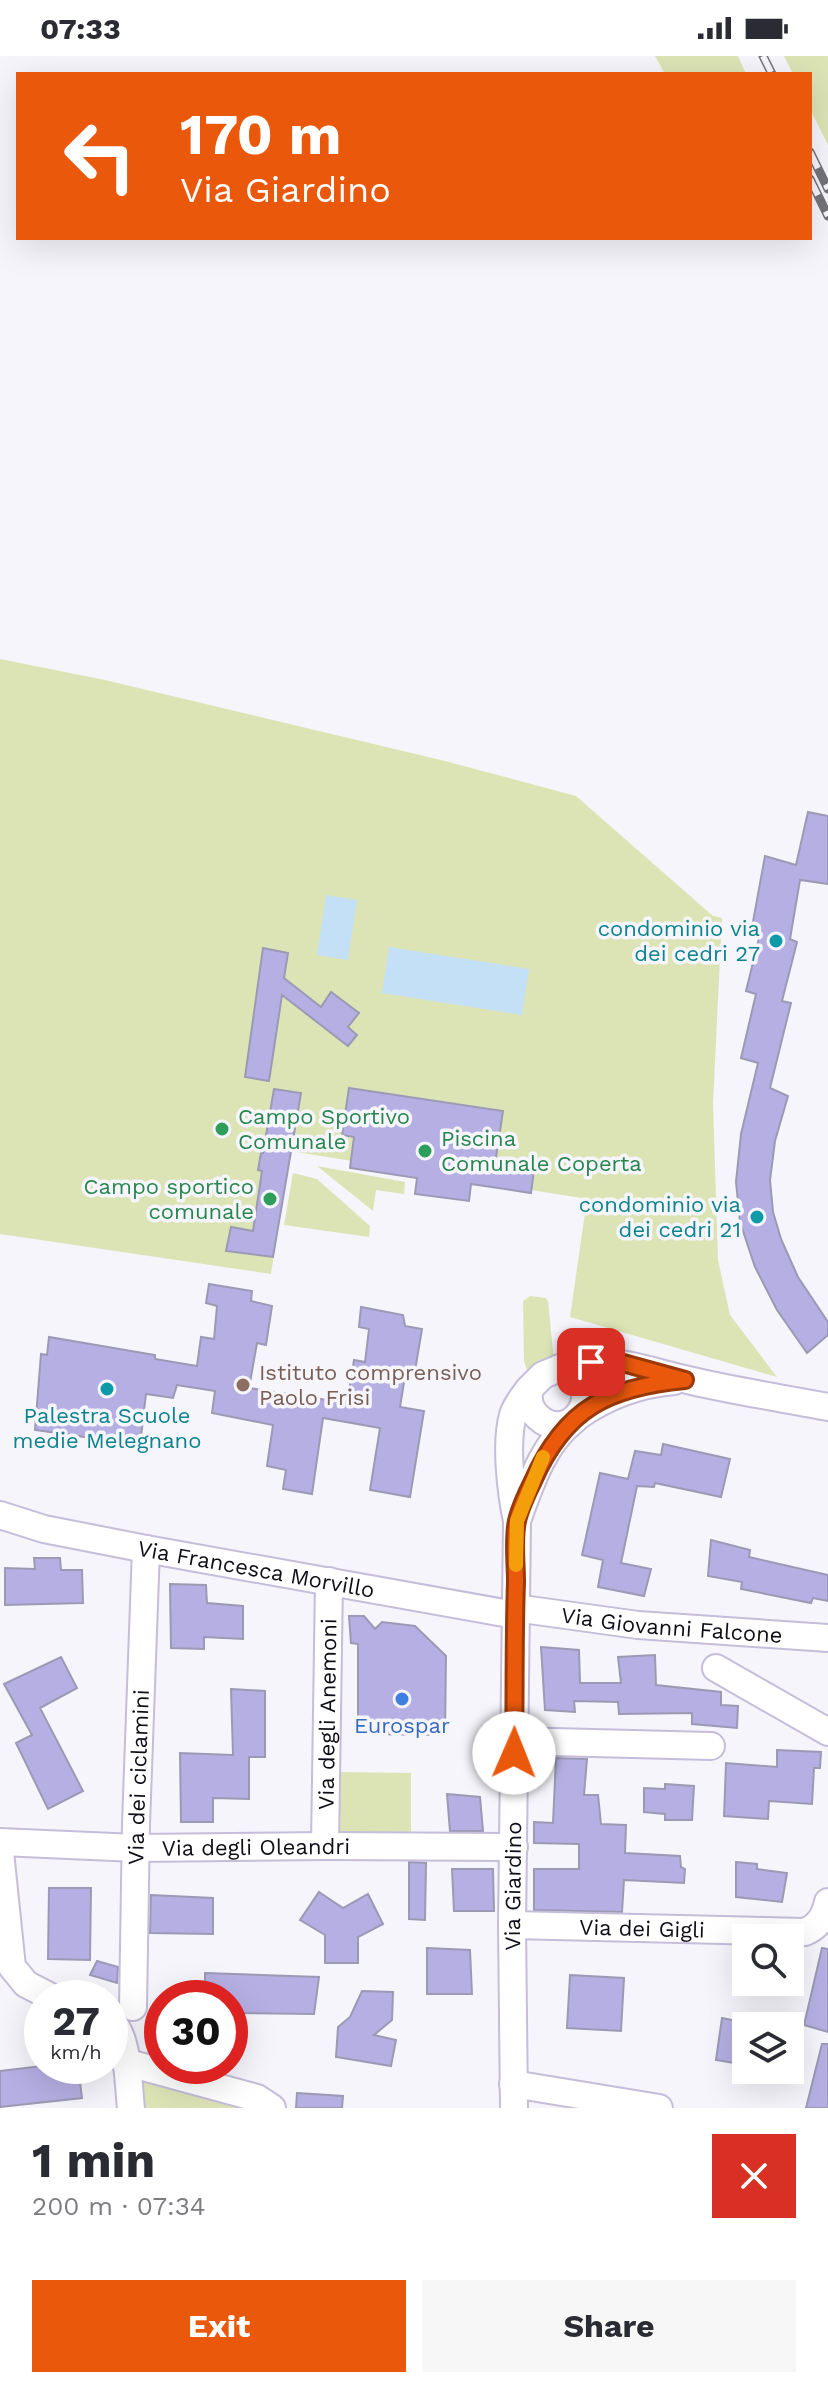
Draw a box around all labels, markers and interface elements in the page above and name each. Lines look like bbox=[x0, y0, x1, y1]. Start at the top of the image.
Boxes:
text: 07:33 bbox=[40, 11, 121, 46]
text: 170 m bbox=[180, 102, 342, 168]
icon: left bbox=[48, 104, 152, 208]
text: Via Giardino bbox=[180, 169, 391, 211]
place label: condominio via dei cedri 27 bbox=[598, 916, 760, 966]
marker: condominio via dei cedri 27 bbox=[767, 932, 785, 950]
place label: Campo Sportivo Comunale bbox=[238, 1104, 410, 1154]
marker: Campo Sportivo Comunale bbox=[213, 1120, 231, 1138]
place label: Piscina Comunale Coperta bbox=[441, 1126, 642, 1176]
marker: Piscina Comunale Coperta bbox=[416, 1142, 434, 1160]
place label: Campo sportico comunale bbox=[83, 1174, 254, 1224]
marker: Campo sportico comunale bbox=[261, 1190, 279, 1208]
place label: condominio via dei cedri 21 bbox=[579, 1192, 741, 1242]
marker: condominio via dei cedri 21 bbox=[748, 1208, 766, 1226]
pin bbox=[557, 1328, 625, 1396]
icon: arrive bbox=[569, 1340, 613, 1384]
place label: Istituto comprensivo Paolo Frisi bbox=[259, 1360, 482, 1410]
marker: Istituto comprensivo Paolo Frisi bbox=[234, 1376, 252, 1394]
marker: Palestra Scuole medie Melegnano bbox=[98, 1380, 116, 1398]
place label: Palestra Scuole medie Melegnano bbox=[13, 1403, 201, 1453]
street label: Via Francesca Morvillo bbox=[136, 1535, 377, 1602]
street label: Via Giovanni Falcone bbox=[560, 1602, 783, 1647]
street label: Via degli Anemoni bbox=[313, 1618, 341, 1810]
street label: Via dei ciclamini bbox=[123, 1689, 153, 1865]
marker: Eurospar bbox=[393, 1690, 411, 1708]
position arrow bbox=[472, 1711, 556, 1795]
place label: Eurospar bbox=[354, 1713, 450, 1738]
street label: Via Giardino bbox=[499, 1821, 526, 1951]
street label: Via degli Oleandri bbox=[161, 1833, 350, 1860]
street label: Via dei Gigli bbox=[579, 1914, 705, 1942]
map controls bbox=[732, 1924, 804, 2084]
button: search bbox=[732, 1924, 804, 1996]
speed limit sign: 30 bbox=[144, 1980, 248, 2084]
text: 27 bbox=[52, 1998, 100, 2045]
button: layers bbox=[732, 2012, 804, 2084]
text: km/h bbox=[50, 2040, 102, 2064]
text: 1 min bbox=[32, 2132, 155, 2189]
button: close bbox=[712, 2134, 796, 2218]
text: 200 m · 07:34 bbox=[32, 2191, 206, 2221]
button: Exit bbox=[32, 2280, 406, 2372]
button: Share bbox=[422, 2280, 796, 2372]

